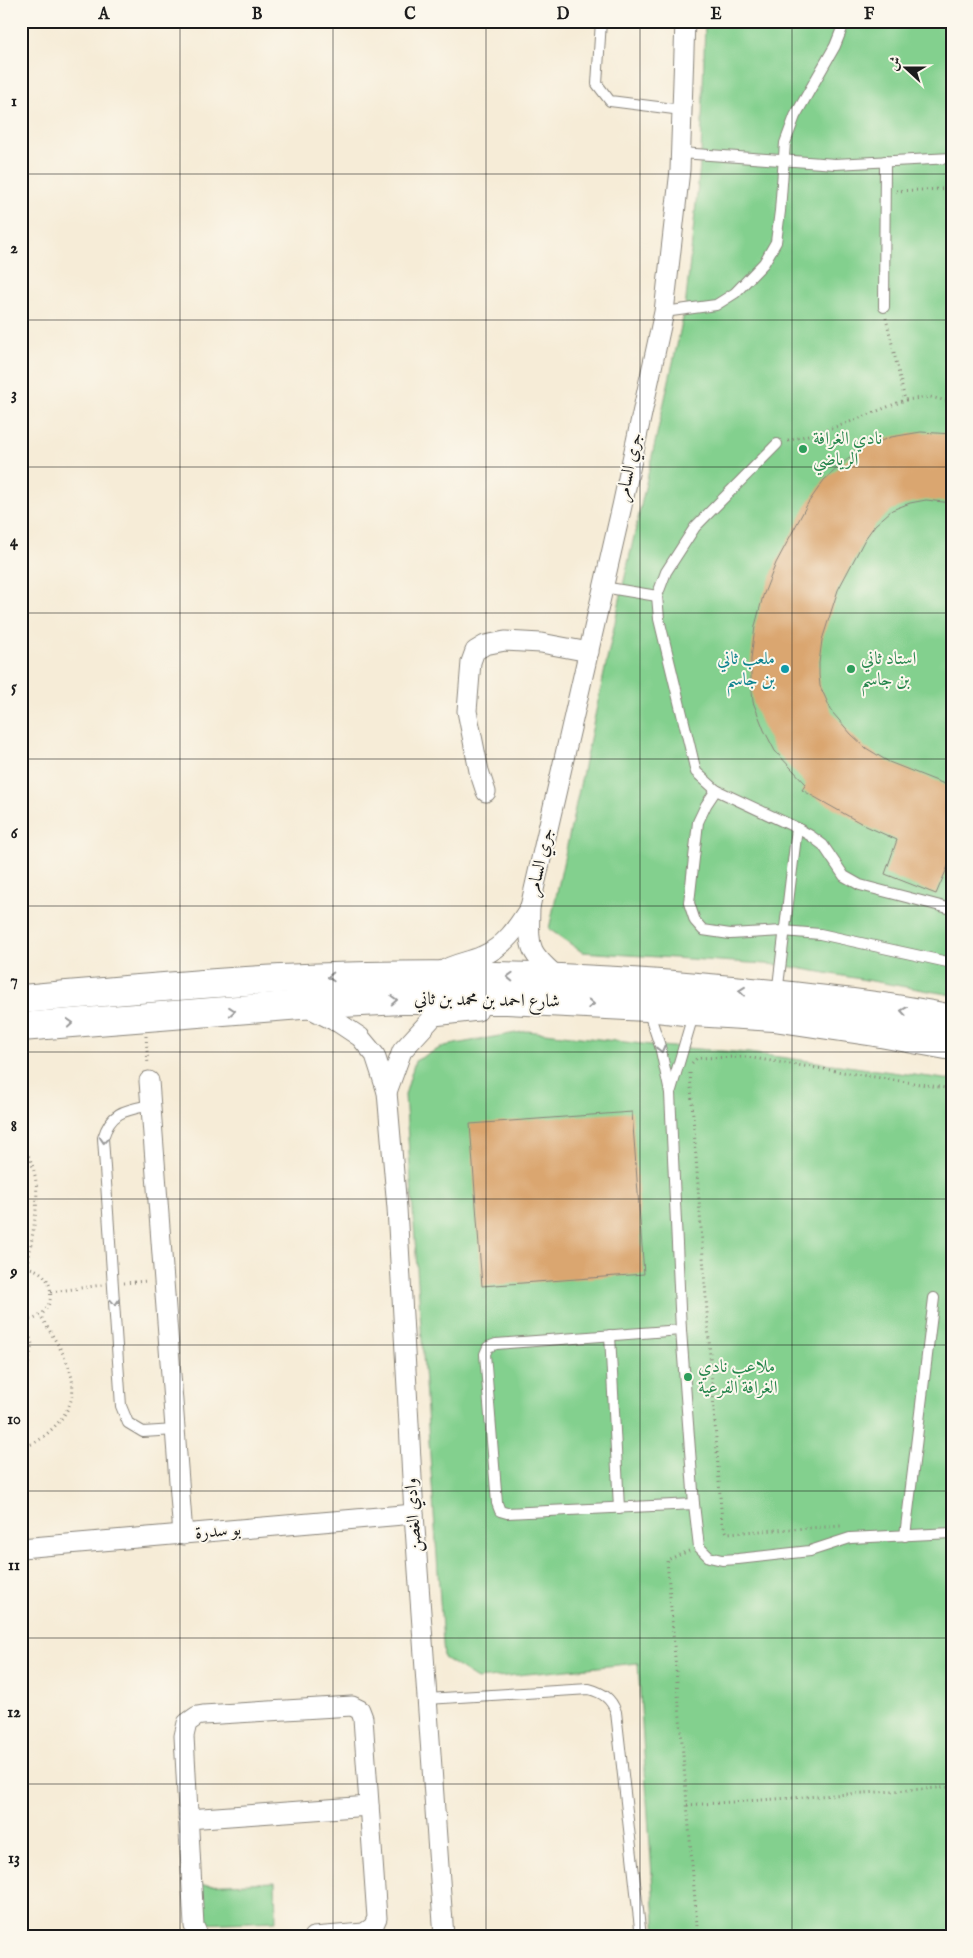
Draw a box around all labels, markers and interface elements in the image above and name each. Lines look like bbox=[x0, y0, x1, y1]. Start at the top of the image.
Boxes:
text: A bbox=[98, 5, 111, 25]
text: B bbox=[252, 5, 263, 25]
text: C bbox=[404, 5, 416, 25]
text: D bbox=[557, 5, 570, 25]
text: E bbox=[710, 5, 722, 25]
text: F bbox=[864, 5, 875, 25]
north arrow bbox=[880, 42, 930, 92]
text: ش bbox=[884, 54, 906, 73]
text: 1 bbox=[11, 92, 17, 112]
text: 2 bbox=[10, 239, 18, 259]
text: 3 bbox=[11, 385, 17, 405]
place label: نادي الغرافة الرياضي bbox=[813, 428, 882, 476]
street label: جري السامر bbox=[612, 431, 650, 504]
marker: نادي الغرافة الرياضي bbox=[797, 443, 809, 455]
text: 4 bbox=[10, 532, 19, 552]
place label: ملعب ثاني بن جاسم bbox=[717, 648, 776, 697]
place label: استاد ثاني بن جاسم bbox=[861, 648, 917, 697]
marker: ملعب ثاني بن جاسم bbox=[779, 663, 791, 675]
marker: استاد ثاني بن جاسم bbox=[845, 663, 857, 675]
text: 5 bbox=[11, 678, 17, 698]
text: 6 bbox=[11, 824, 19, 844]
street label: جري السامر bbox=[522, 825, 562, 899]
text: 7 bbox=[10, 971, 18, 991]
one-way arrow bbox=[506, 971, 514, 982]
one-way arrow bbox=[326, 972, 334, 983]
one-way arrow bbox=[738, 986, 746, 997]
street label: شارع احمد بن محمد بن ثاني bbox=[414, 988, 560, 1016]
one-way arrow bbox=[390, 995, 398, 1006]
one-way arrow bbox=[588, 999, 596, 1010]
one-way arrow bbox=[228, 1005, 236, 1016]
one-way arrow bbox=[899, 1006, 907, 1017]
one-way arrow bbox=[66, 1018, 74, 1029]
one-way arrow bbox=[655, 1045, 666, 1054]
text: 8 bbox=[11, 1117, 17, 1137]
one-way arrow bbox=[99, 1137, 110, 1145]
text: 9 bbox=[10, 1263, 18, 1283]
one-way arrow bbox=[109, 1299, 120, 1307]
place label: ملاعب نادي الغرافة الفرعية bbox=[698, 1356, 778, 1400]
marker: ملاعب نادي الغرافة الفرعية bbox=[682, 1371, 694, 1383]
text: 10 bbox=[7, 1410, 21, 1430]
street label: وادي الغصن bbox=[400, 1477, 430, 1553]
street label: بو سدرة bbox=[194, 1519, 242, 1545]
text: 11 bbox=[8, 1556, 20, 1576]
text: 12 bbox=[7, 1703, 21, 1723]
text: 13 bbox=[8, 1849, 20, 1869]

